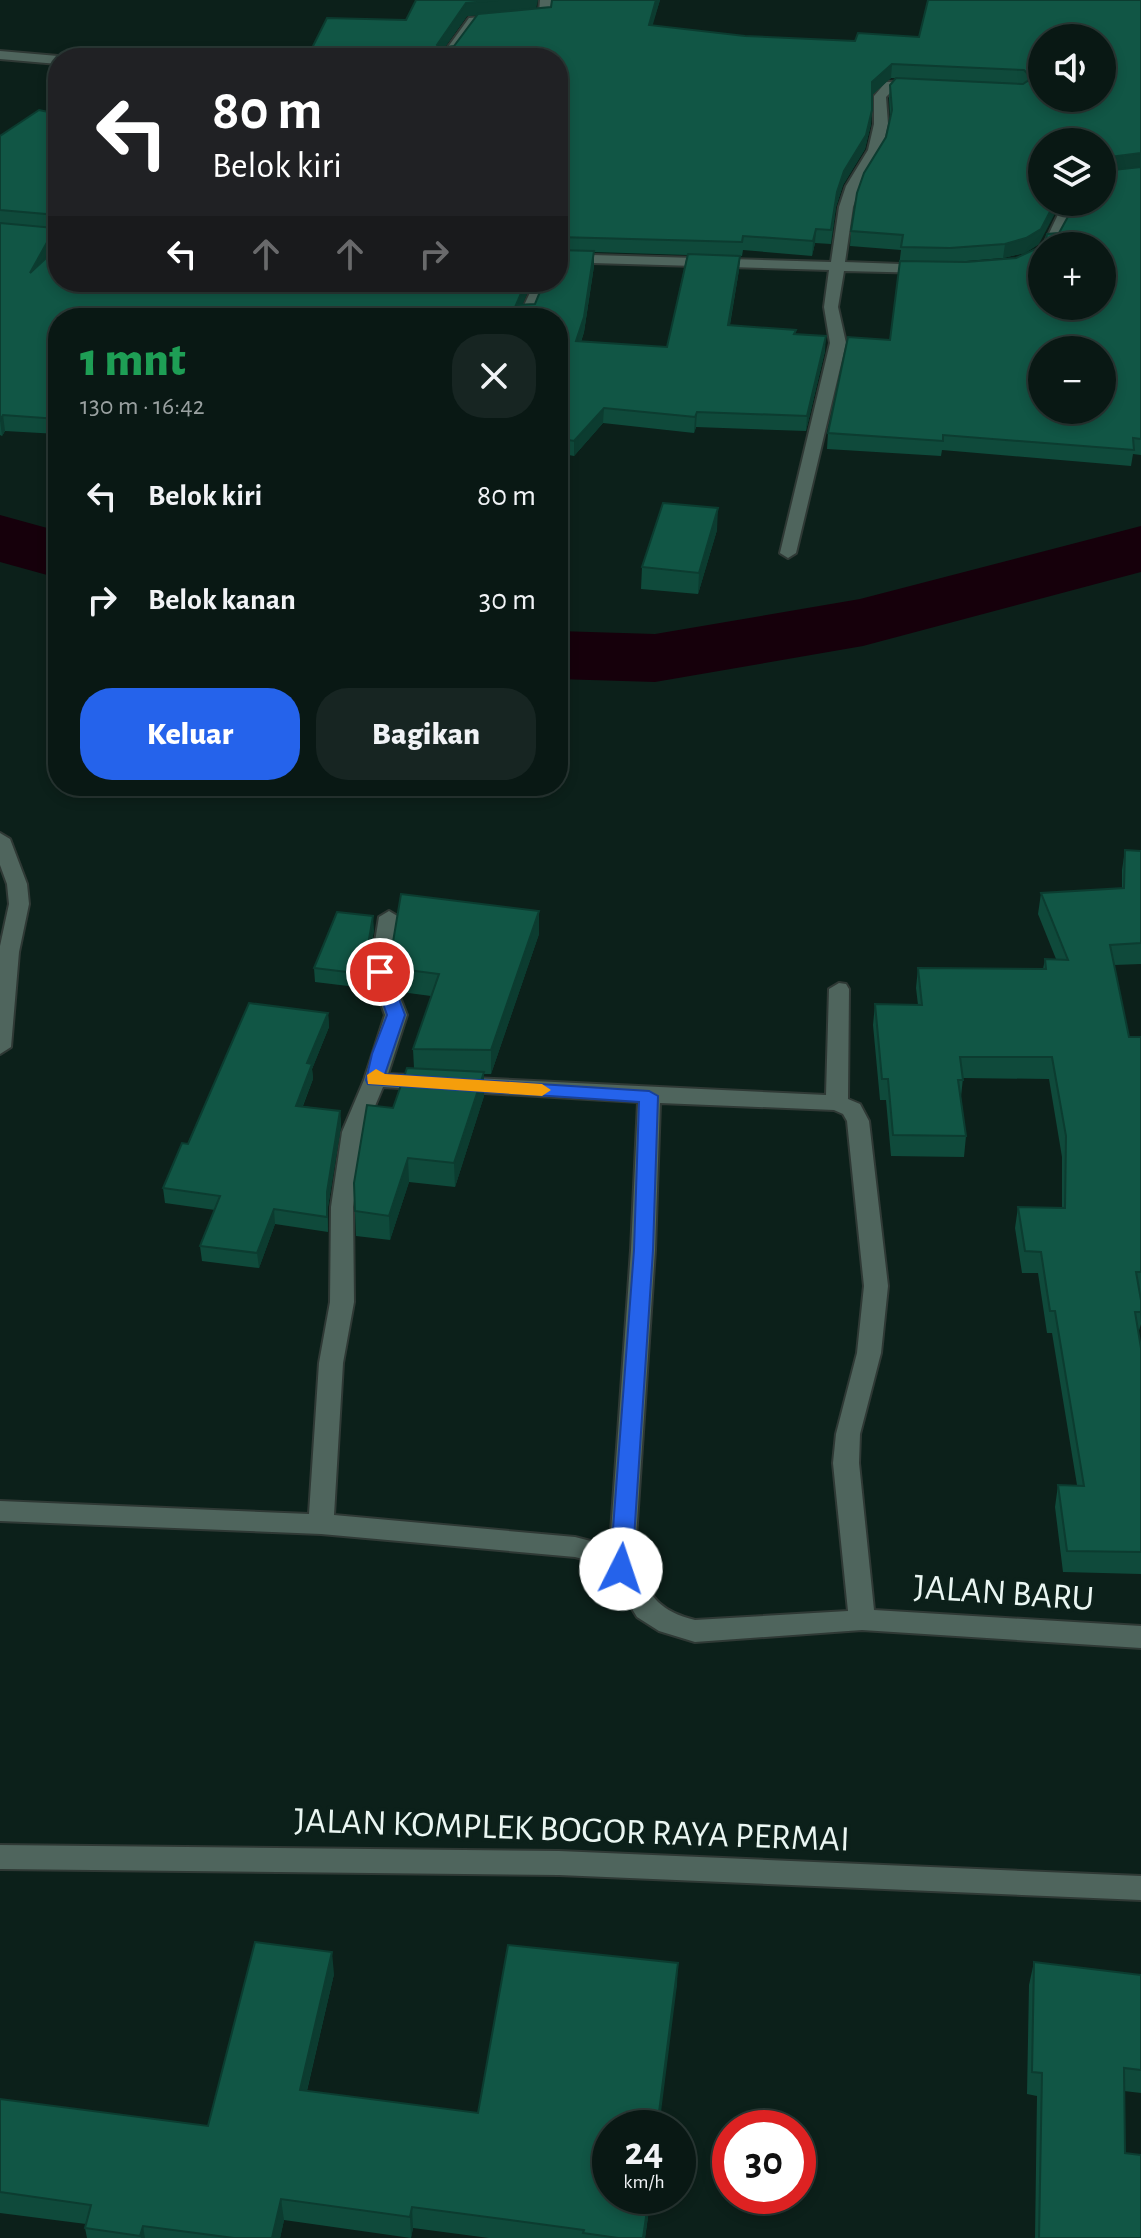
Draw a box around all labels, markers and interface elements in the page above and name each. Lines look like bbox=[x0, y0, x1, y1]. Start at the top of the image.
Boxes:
map controls bbox=[1028, 24, 1116, 424]
button: sound bbox=[1028, 24, 1116, 112]
icon: left bbox=[80, 80, 184, 184]
text: 80 m bbox=[212, 83, 322, 139]
button: layers bbox=[1028, 128, 1116, 216]
text: Belok kiri bbox=[212, 148, 342, 184]
icon: left bbox=[160, 232, 204, 276]
icon: ahead bbox=[244, 232, 288, 276]
icon: ahead bbox=[328, 232, 372, 276]
icon: right bbox=[412, 232, 456, 276]
button: + bbox=[1028, 232, 1116, 320]
button: close bbox=[452, 334, 536, 418]
button: − bbox=[1028, 336, 1116, 424]
text: 1 mnt bbox=[80, 337, 186, 385]
text: 130 m · 16:42 bbox=[80, 393, 204, 419]
icon: left bbox=[80, 474, 124, 518]
text: Belok kiri bbox=[148, 481, 262, 511]
text: 80 m bbox=[477, 481, 536, 511]
icon: right bbox=[80, 578, 124, 622]
text: Belok kanan bbox=[148, 585, 296, 615]
text: 30 m bbox=[479, 585, 536, 615]
button: Keluar bbox=[80, 688, 300, 780]
button: Bagikan bbox=[316, 688, 536, 780]
pin bbox=[346, 938, 414, 1006]
icon: arrive bbox=[358, 950, 402, 994]
position arrow bbox=[579, 1527, 663, 1611]
street label: JALAN BARU bbox=[913, 1569, 1095, 1617]
street label: JALAN KOMPLEK BOGOR RAYA PERMAI bbox=[294, 1802, 850, 1858]
speed limit sign: 30 bbox=[712, 2110, 816, 2214]
text: 24 bbox=[625, 2132, 663, 2172]
text: km/h bbox=[623, 2172, 665, 2192]

